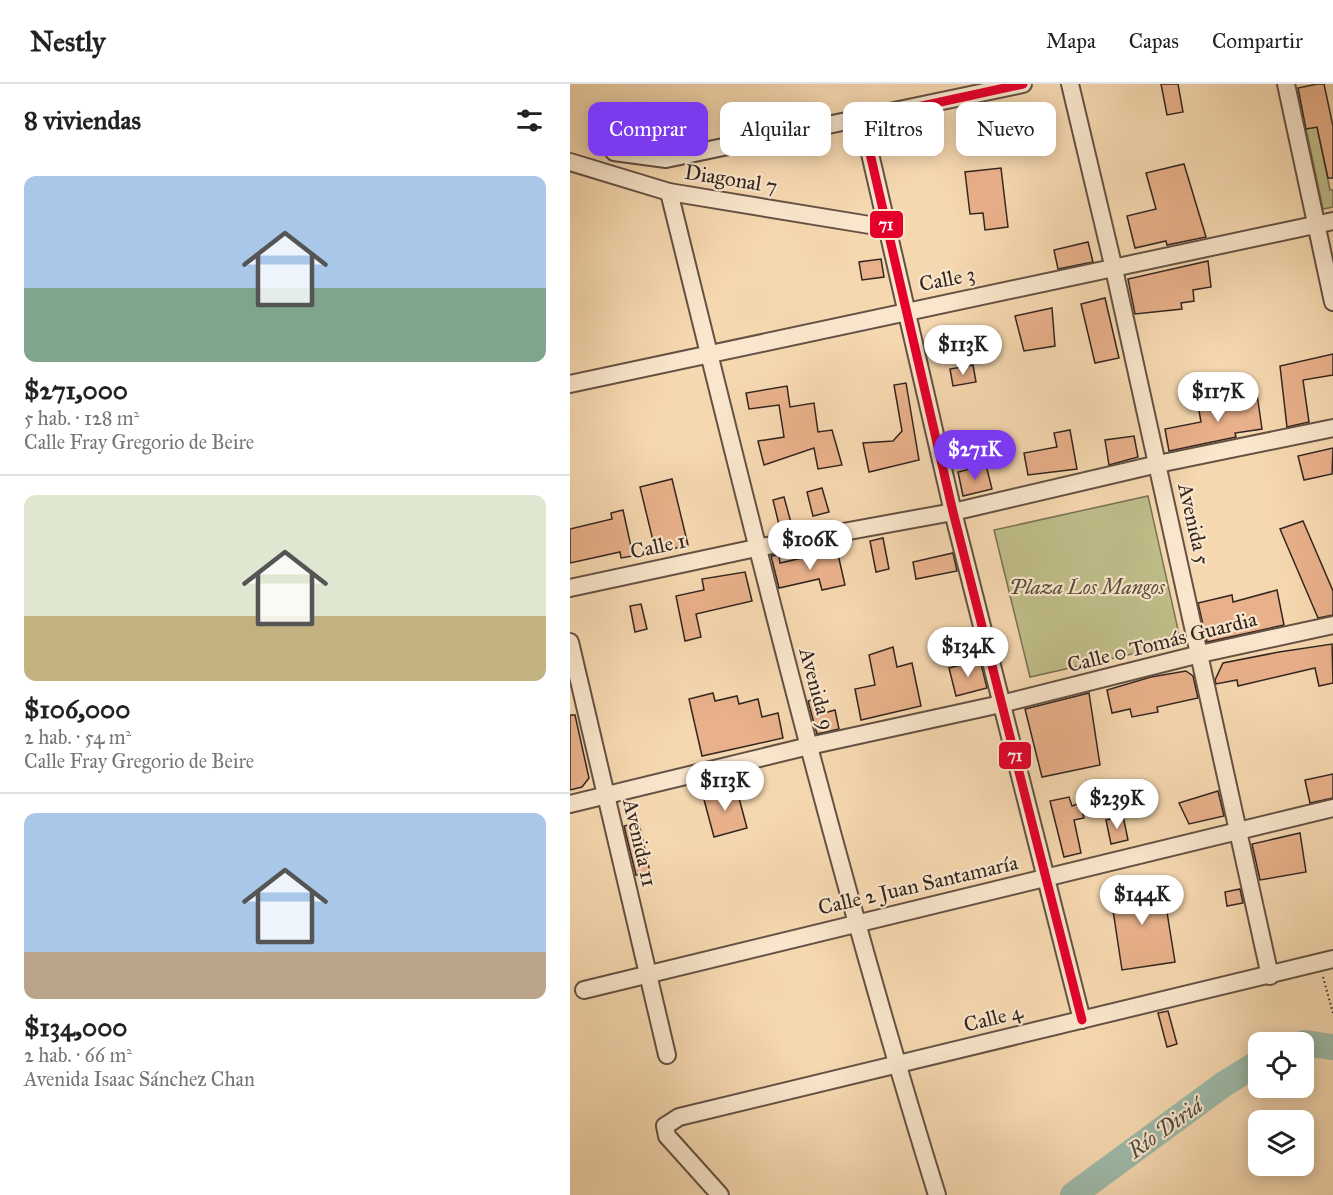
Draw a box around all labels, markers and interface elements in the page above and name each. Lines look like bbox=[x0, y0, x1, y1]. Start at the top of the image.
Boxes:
text: Nestly bbox=[30, 24, 105, 59]
text: Mapa bbox=[1046, 28, 1096, 54]
text: Capas bbox=[1129, 28, 1179, 54]
text: Compartir bbox=[1212, 28, 1303, 54]
chip: Comprar bbox=[588, 102, 708, 156]
chip: Alquilar bbox=[720, 102, 831, 156]
chip: Filtros bbox=[843, 102, 944, 156]
chip: Nuevo bbox=[956, 102, 1056, 156]
text: 8 viviendas bbox=[24, 104, 141, 136]
icon: filters bbox=[513, 104, 546, 137]
street label: Diagonal 7 bbox=[683, 159, 779, 199]
line badge: 71 bbox=[869, 210, 904, 239]
icon: home bbox=[231, 215, 339, 323]
text: 71 bbox=[879, 215, 894, 234]
street label: Calle 3 bbox=[917, 261, 977, 297]
pin: $113K bbox=[921, 325, 1005, 376]
text: $113K bbox=[938, 332, 988, 356]
pin: $117K bbox=[1176, 372, 1260, 423]
text: $271,000 bbox=[24, 374, 128, 406]
text: $117K bbox=[1192, 379, 1244, 403]
text: 5 hab. · 128 m² bbox=[24, 406, 139, 430]
text: Calle Fray Gregorio de Beire bbox=[24, 430, 254, 454]
pin: $271K bbox=[933, 430, 1017, 481]
text: $271K bbox=[948, 437, 1002, 461]
street label: Avenida 5 bbox=[1172, 480, 1216, 567]
pin: $106K bbox=[768, 520, 852, 571]
street label: Calle 1 bbox=[628, 527, 688, 565]
text: $106K bbox=[782, 527, 838, 551]
icon: home bbox=[231, 534, 339, 642]
park label: Plaza Los Mangos bbox=[1009, 574, 1166, 600]
street label: Calle 0 Tomás Guardia bbox=[1064, 606, 1260, 678]
pin: $134K bbox=[926, 627, 1010, 678]
text: $134K bbox=[941, 634, 995, 658]
street label: Avenida 9 bbox=[793, 644, 840, 733]
text: $106,000 bbox=[24, 693, 130, 725]
text: 2 hab. · 54 m² bbox=[24, 725, 131, 749]
line badge: 71 bbox=[998, 741, 1032, 770]
text: 71 bbox=[1008, 746, 1023, 765]
text: Calle Fray Gregorio de Beire bbox=[24, 749, 254, 773]
pin: $113K bbox=[683, 761, 767, 812]
text: $113K bbox=[700, 768, 750, 792]
pin: $239K bbox=[1075, 779, 1159, 830]
text: $239K bbox=[1090, 786, 1144, 810]
street label: Avenida 11 bbox=[617, 796, 663, 890]
street label: Calle 2 Juan Santamaría bbox=[816, 849, 1021, 921]
icon: home bbox=[231, 852, 339, 960]
pin: $144K bbox=[1100, 875, 1184, 926]
text: $144K bbox=[1114, 882, 1170, 906]
street label: Calle 4 bbox=[961, 998, 1026, 1038]
text: $134,000 bbox=[24, 1011, 127, 1043]
map controls bbox=[1248, 1032, 1314, 1176]
button: locate bbox=[1248, 1032, 1314, 1098]
text: 2 hab. · 66 m² bbox=[24, 1043, 132, 1067]
text: Avenida Isaac Sánchez Chan bbox=[24, 1067, 255, 1091]
water label: Río Diriá bbox=[1121, 1090, 1210, 1165]
button: layers bbox=[1248, 1110, 1314, 1176]

